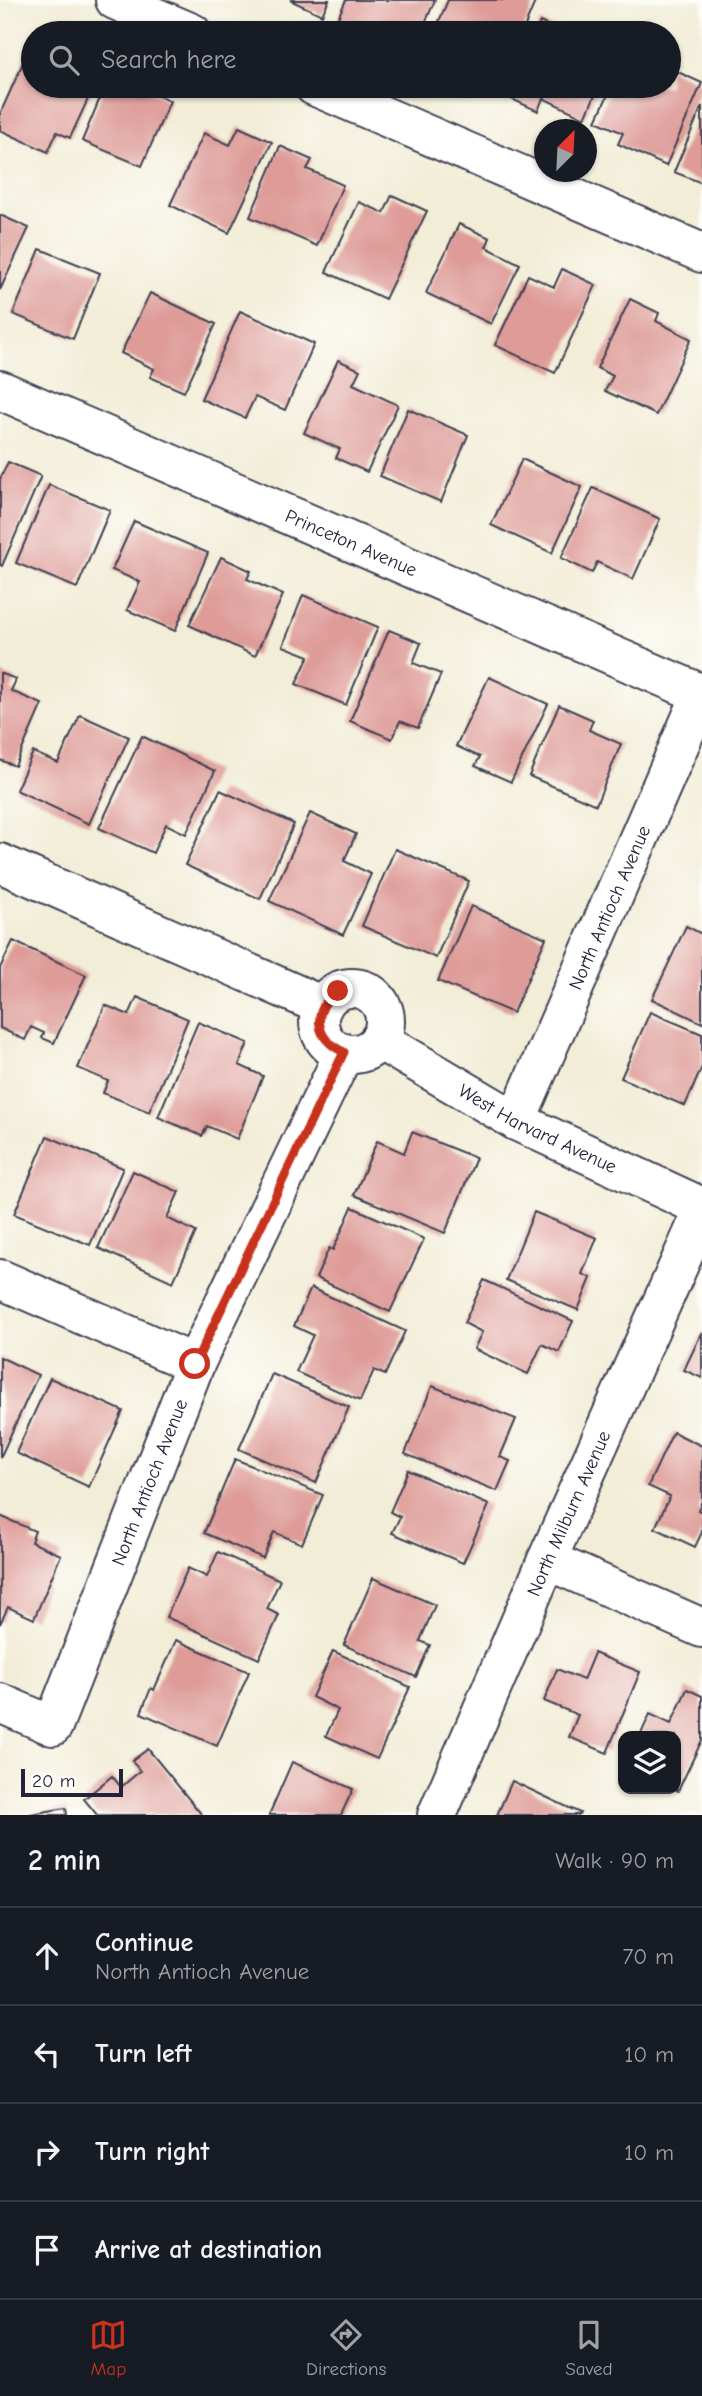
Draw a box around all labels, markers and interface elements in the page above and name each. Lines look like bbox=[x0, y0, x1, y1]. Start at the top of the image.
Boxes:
search box bbox=[21, 21, 681, 98]
icon: search bbox=[45, 41, 83, 79]
text: Search here bbox=[101, 45, 236, 75]
north arrow bbox=[534, 119, 597, 182]
street label: Princeton Avenue bbox=[282, 505, 420, 581]
street label: North Antioch Avenue bbox=[564, 822, 655, 993]
route end bbox=[322, 975, 353, 1006]
street label: West Harvard Avenue bbox=[455, 1080, 620, 1178]
route start bbox=[179, 1348, 210, 1379]
street label: North Antioch Avenue bbox=[107, 1396, 192, 1569]
street label: North Milburn Avenue bbox=[523, 1427, 615, 1600]
map controls bbox=[618, 1731, 681, 1794]
button: layers bbox=[618, 1731, 681, 1794]
scale bar bbox=[21, 1766, 122, 1798]
text: 20 m bbox=[32, 1770, 76, 1792]
text: 2 min bbox=[28, 1843, 101, 1878]
text: Walk · 90 m bbox=[555, 1847, 674, 1874]
text: Continue bbox=[95, 1928, 193, 1958]
icon: ahead bbox=[28, 1937, 66, 1975]
text: 70 m bbox=[622, 1943, 674, 1970]
text: North Antioch Avenue bbox=[95, 1958, 309, 1985]
icon: left bbox=[28, 2035, 66, 2073]
text: Turn left bbox=[95, 2039, 192, 2069]
text: 10 m bbox=[624, 2041, 674, 2068]
icon: right bbox=[28, 2133, 66, 2171]
text: Turn right bbox=[95, 2137, 209, 2167]
text: 10 m bbox=[624, 2139, 674, 2166]
icon: arrive bbox=[28, 2231, 66, 2269]
text: Arrive at destination bbox=[95, 2235, 322, 2265]
tab: Map bbox=[89, 2316, 127, 2380]
tab: Directions bbox=[306, 2316, 386, 2380]
tab: Saved bbox=[565, 2316, 613, 2380]

